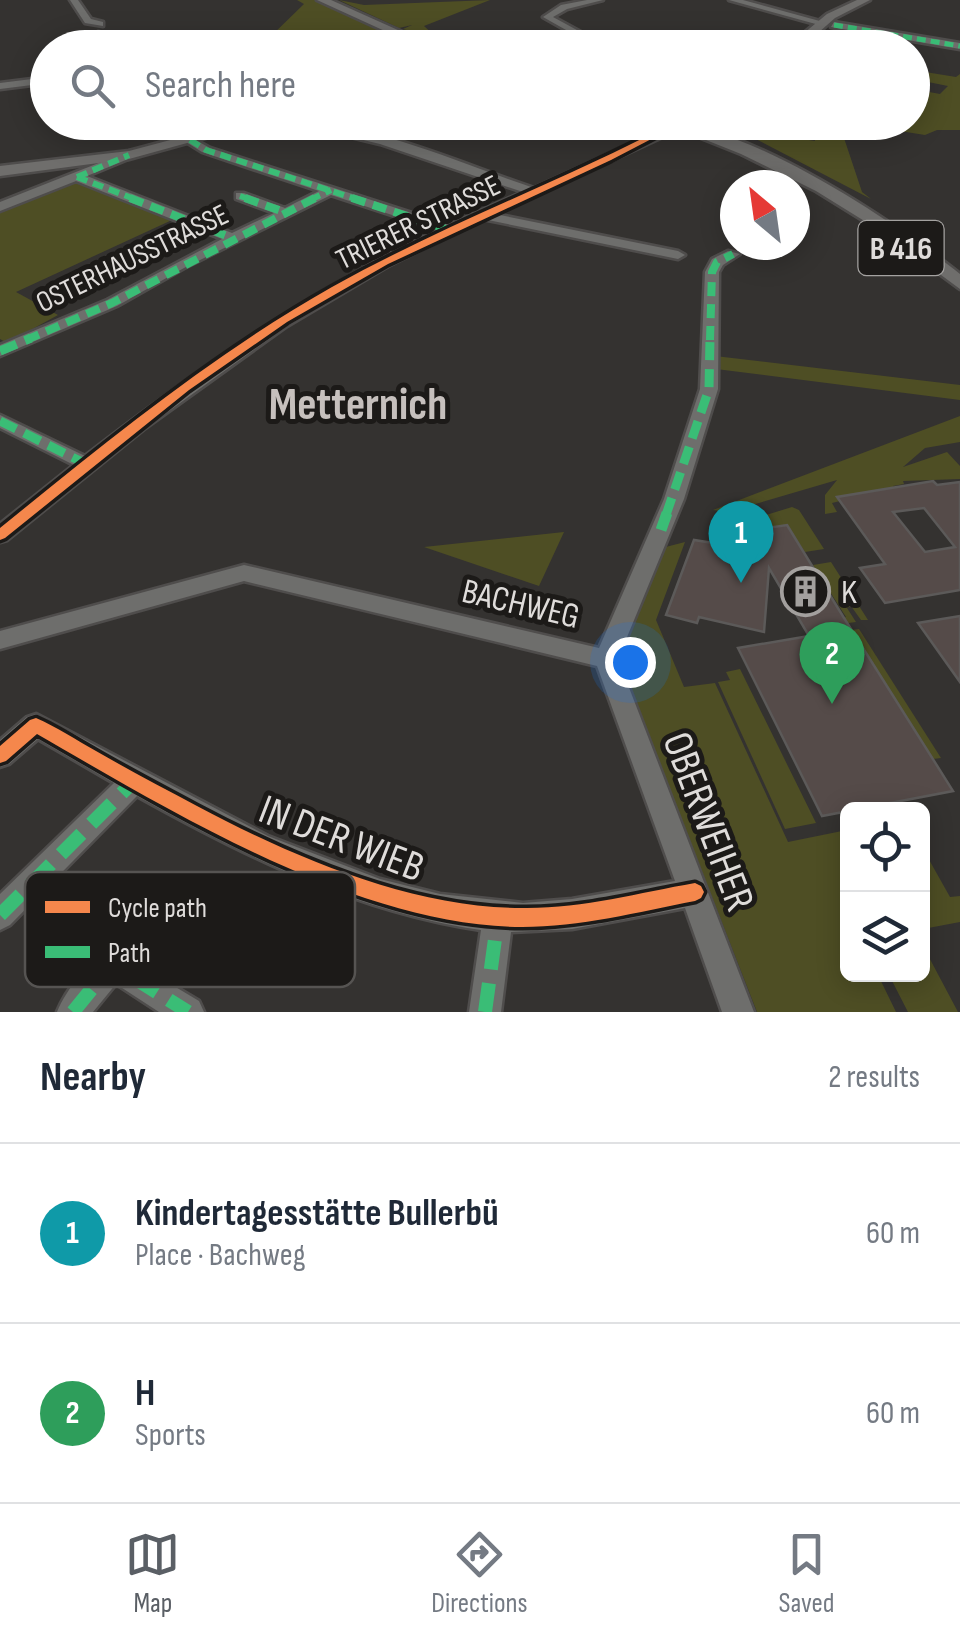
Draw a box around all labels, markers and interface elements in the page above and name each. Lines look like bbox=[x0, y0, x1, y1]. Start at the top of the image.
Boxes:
search box bbox=[30, 30, 930, 140]
icon: search bbox=[65, 58, 120, 113]
text: Search here bbox=[145, 63, 296, 108]
street label: TRIERER STRASSE bbox=[330, 168, 506, 278]
north arrow bbox=[720, 170, 810, 260]
street label: OSTERHAUSSTRASSE bbox=[30, 197, 235, 321]
road number: B 416 bbox=[858, 221, 944, 275]
district label: Metternich bbox=[269, 378, 447, 433]
pin: 1 bbox=[708, 500, 774, 583]
building icon: K bbox=[780, 565, 832, 617]
street label: BACHWEG bbox=[458, 570, 584, 639]
place label: K bbox=[841, 571, 857, 614]
pin: 2 bbox=[800, 622, 864, 704]
your location bbox=[605, 637, 656, 688]
street label: OBERWEIHER bbox=[650, 725, 765, 918]
street label: IN DER WIEB bbox=[251, 785, 431, 894]
map controls bbox=[840, 802, 930, 982]
button: locate bbox=[840, 802, 930, 892]
legend bbox=[25, 872, 355, 987]
text: Cycle path bbox=[108, 892, 207, 925]
button: layers bbox=[840, 892, 930, 982]
text: Path bbox=[108, 937, 151, 970]
text: Nearby bbox=[40, 1052, 146, 1103]
text: 2 results bbox=[828, 1058, 920, 1097]
text: Kindertagesstätte Bullerbü bbox=[135, 1191, 499, 1236]
text: 1 bbox=[66, 1214, 79, 1253]
text: 60 m bbox=[866, 1214, 920, 1253]
text: Place · Bachweg bbox=[135, 1236, 305, 1275]
text: H bbox=[135, 1371, 155, 1416]
text: 2 bbox=[65, 1394, 80, 1433]
text: 60 m bbox=[866, 1394, 920, 1433]
text: Sports bbox=[135, 1416, 206, 1455]
tab: Map bbox=[125, 1527, 180, 1620]
tab: Directions bbox=[431, 1527, 528, 1620]
tab: Saved bbox=[778, 1527, 835, 1620]

